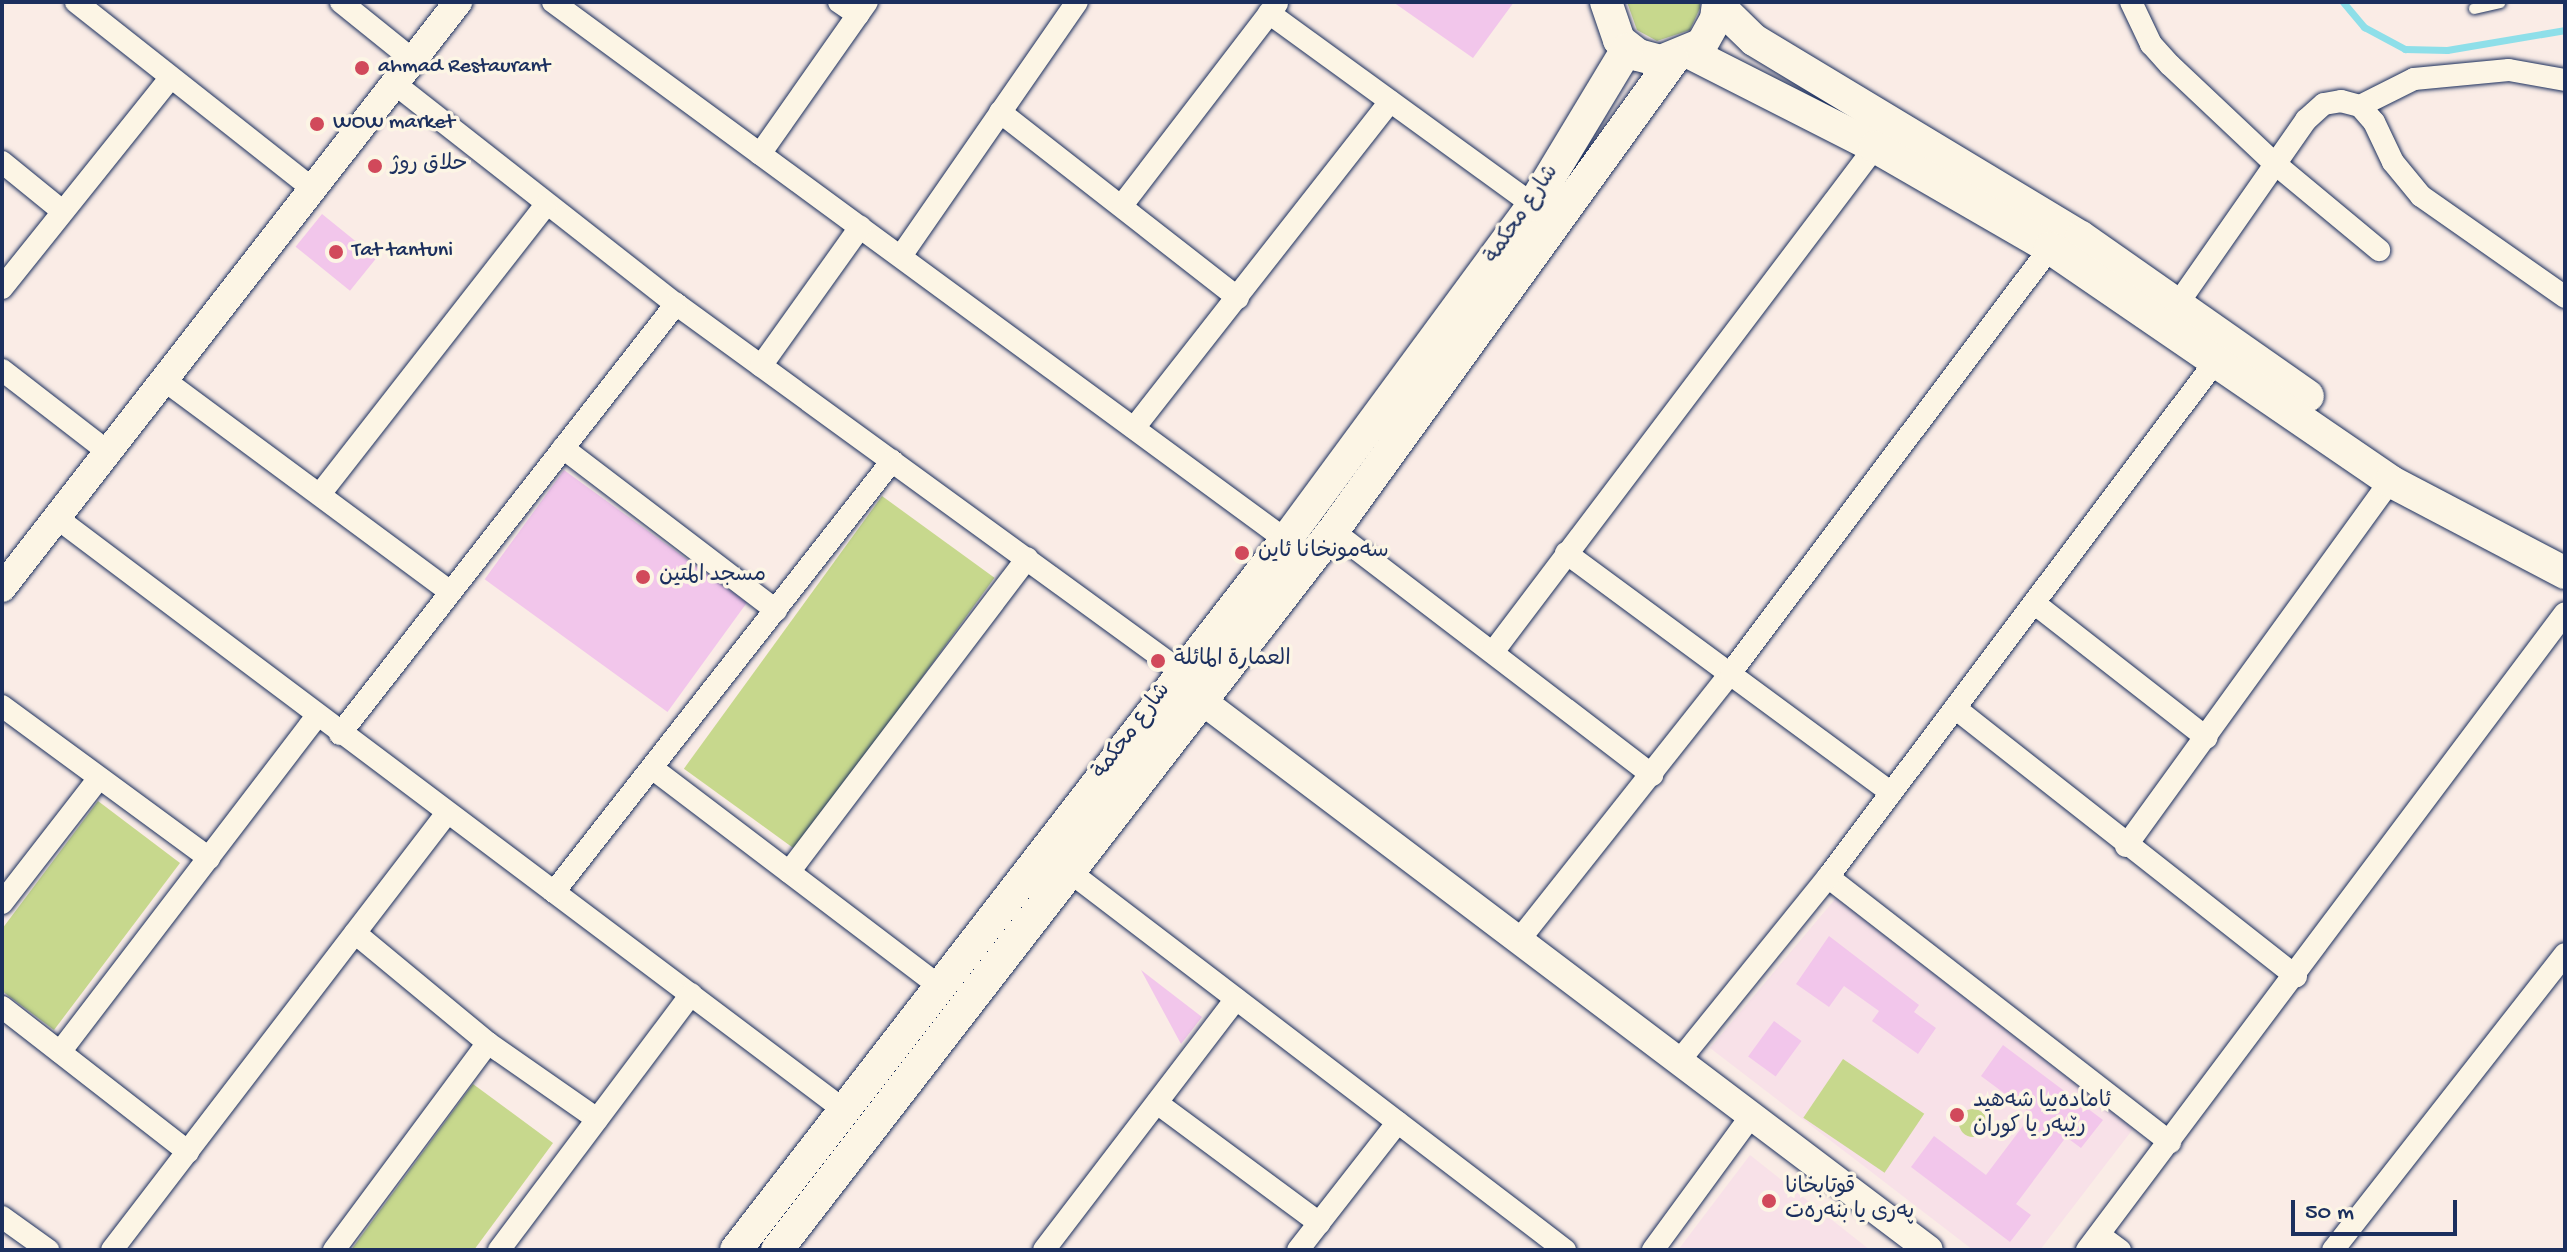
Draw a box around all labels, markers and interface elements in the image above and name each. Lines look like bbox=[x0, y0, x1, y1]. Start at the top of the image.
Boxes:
place label: ahmad Restaurant bbox=[378, 55, 550, 81]
marker: ahmad Restaurant bbox=[353, 59, 371, 77]
place label: WOW market bbox=[333, 111, 455, 137]
marker: WOW market bbox=[308, 115, 326, 133]
place label: حلاق روژ bbox=[391, 153, 468, 179]
marker: حلاق روژ bbox=[366, 157, 384, 175]
street label: شارع محكمة bbox=[1480, 161, 1566, 269]
place label: Tat tantuni bbox=[352, 239, 453, 265]
marker: Tat tantuni bbox=[327, 243, 345, 261]
place label: سەمونخانا ئاین bbox=[1258, 540, 1389, 566]
marker: سەمونخانا ئاین bbox=[1233, 544, 1251, 562]
place label: مسجد المتين bbox=[659, 564, 766, 590]
marker: مسجد المتين bbox=[634, 568, 652, 586]
place label: العمارة المائلة bbox=[1174, 648, 1291, 674]
marker: العمارة المائلة bbox=[1149, 652, 1167, 670]
street label: شارع محكمة bbox=[1088, 679, 1178, 785]
place label: ئامادەییا شەهید رێبەر یا کوران bbox=[1973, 1089, 2111, 1140]
marker: ئامادەییا شەهید رێبەر یا کوران bbox=[1948, 1106, 1966, 1124]
place label: قوتابخانا پەری یا بنەرەت bbox=[1785, 1175, 1915, 1226]
scale bar bbox=[2295, 1184, 2461, 1234]
marker: قوتابخانا پەری یا بنەرەت bbox=[1760, 1192, 1778, 1210]
text: 50 m bbox=[2305, 1199, 2354, 1228]

